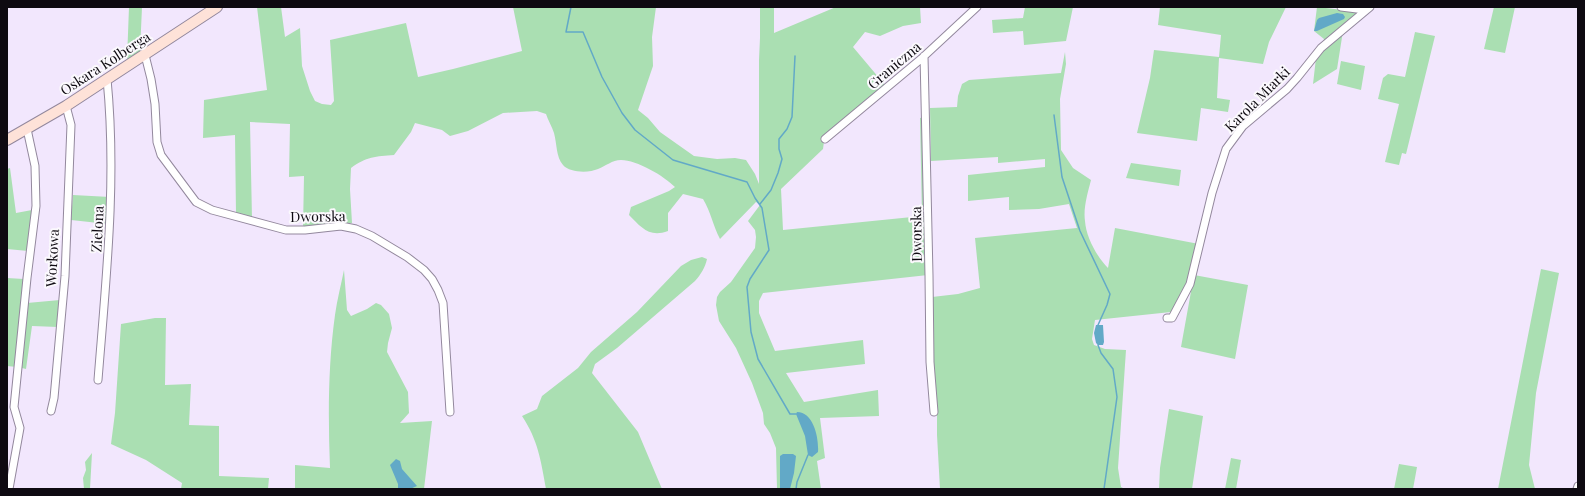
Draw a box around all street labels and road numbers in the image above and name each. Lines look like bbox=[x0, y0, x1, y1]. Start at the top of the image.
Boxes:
street label: Oskara Kolberga bbox=[56, 27, 154, 99]
street label: Graniczna bbox=[863, 37, 925, 93]
street label: Karola Miarki bbox=[1220, 62, 1294, 136]
street label: Zielona bbox=[86, 205, 108, 253]
street label: Dworska bbox=[290, 206, 346, 226]
street label: Dworska bbox=[906, 206, 926, 262]
street label: Workowa bbox=[41, 229, 63, 288]

